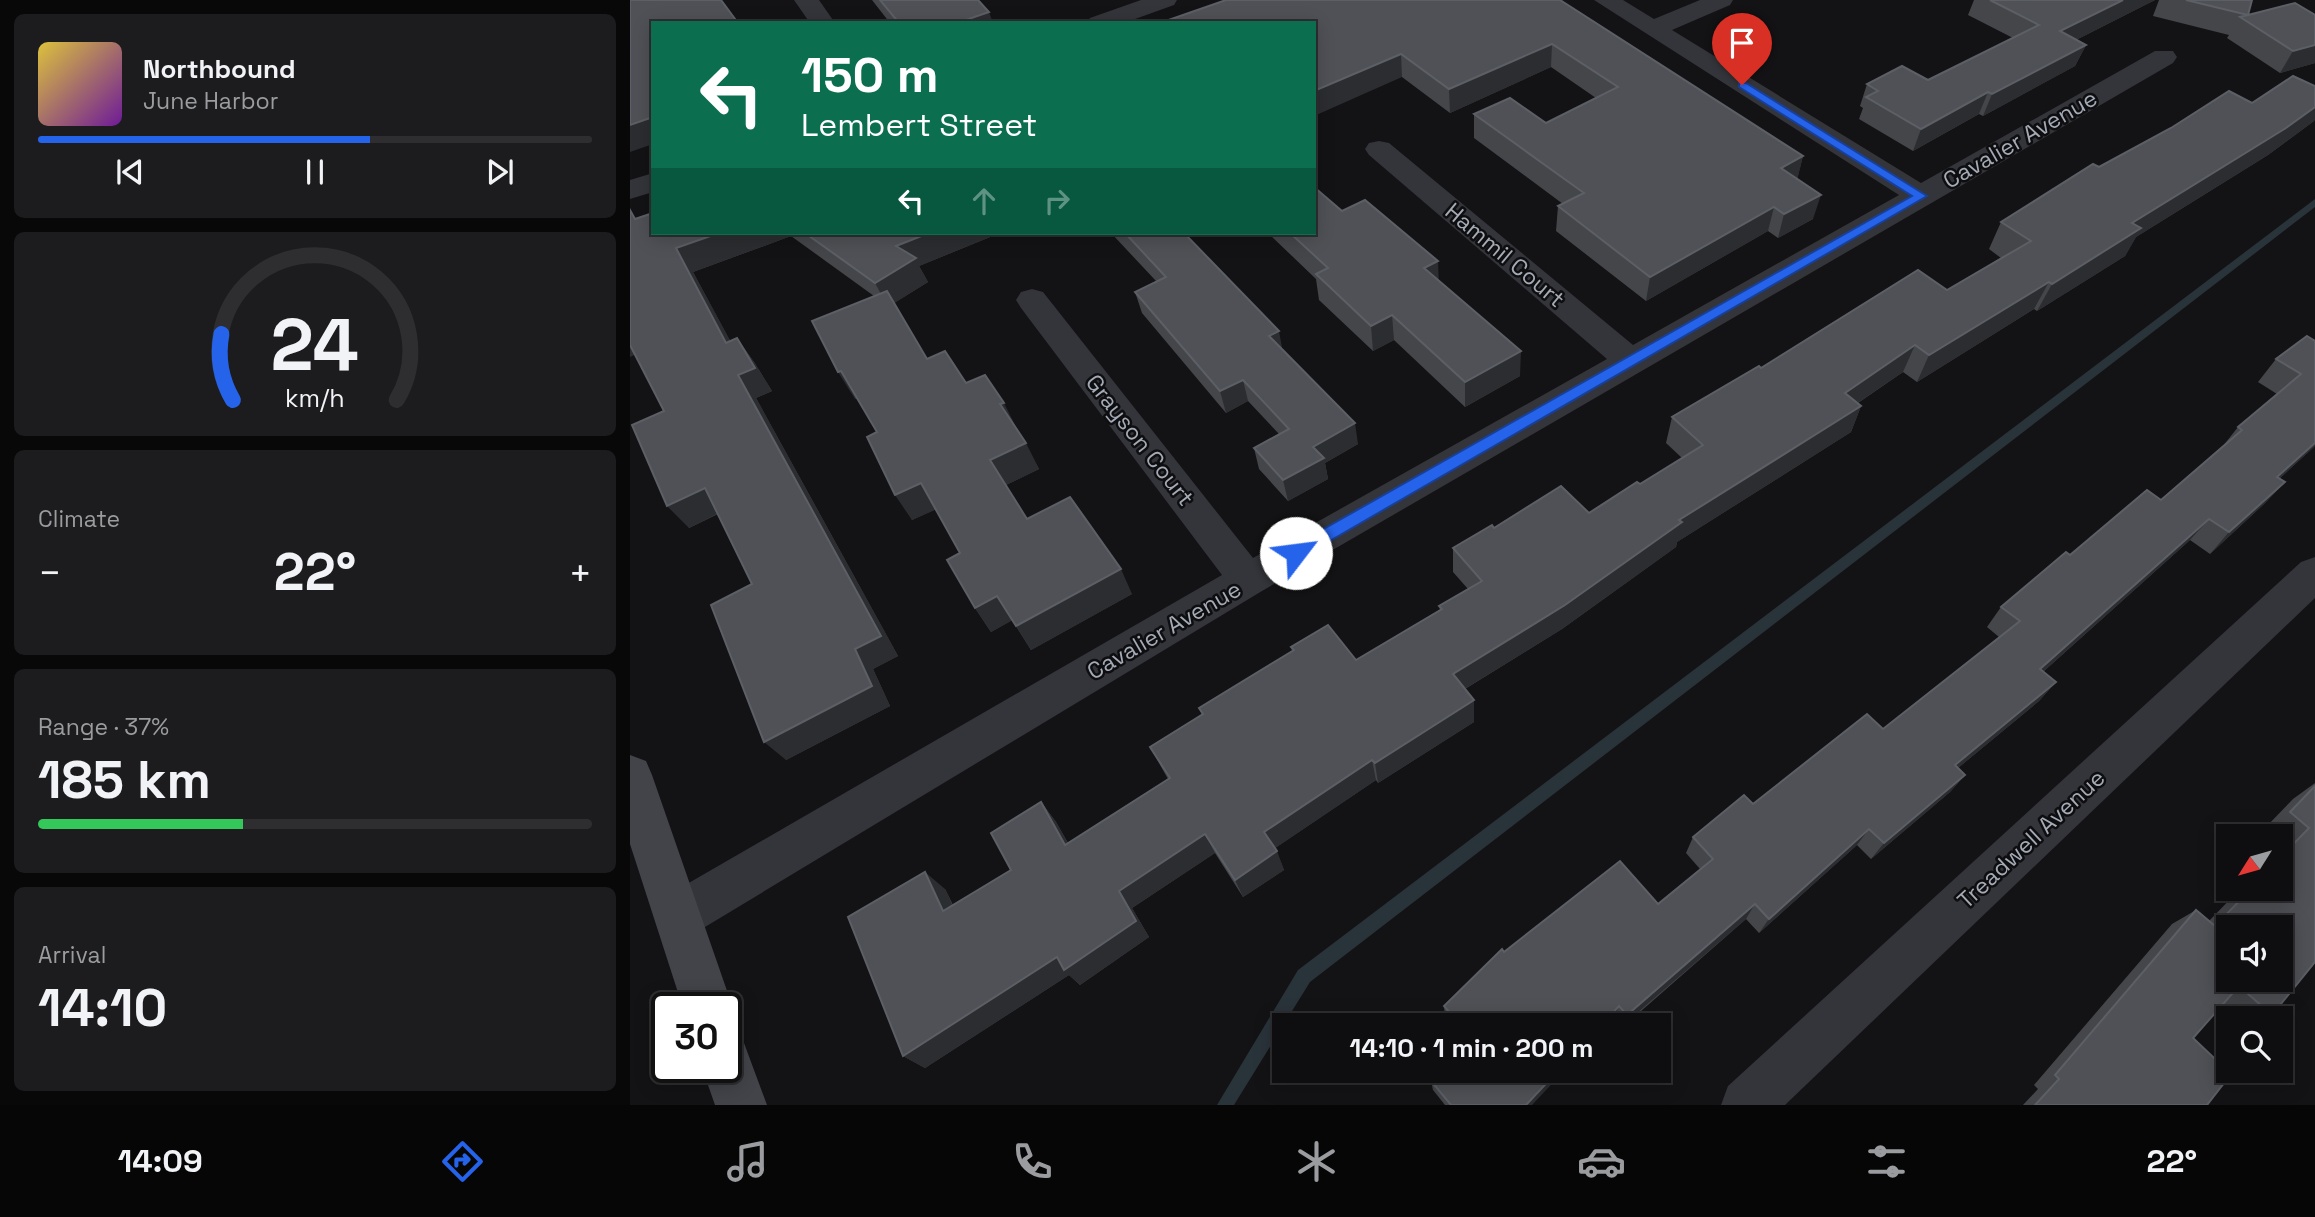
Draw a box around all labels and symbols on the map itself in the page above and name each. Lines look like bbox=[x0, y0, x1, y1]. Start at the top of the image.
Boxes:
pin bbox=[1712, 13, 1772, 85]
street label: Cavalier Avenue bbox=[1938, 83, 2102, 195]
street label: Hammil Court bbox=[1439, 196, 1571, 314]
street label: Grayson Court bbox=[1079, 368, 1201, 512]
position arrow bbox=[1259, 516, 1333, 590]
street label: Cavalier Avenue bbox=[1082, 574, 1246, 686]
street label: Treadwell Avenue bbox=[1951, 763, 2111, 915]
north arrow bbox=[2216, 824, 2292, 901]
speed limit sign: 30 bbox=[651, 992, 742, 1083]

